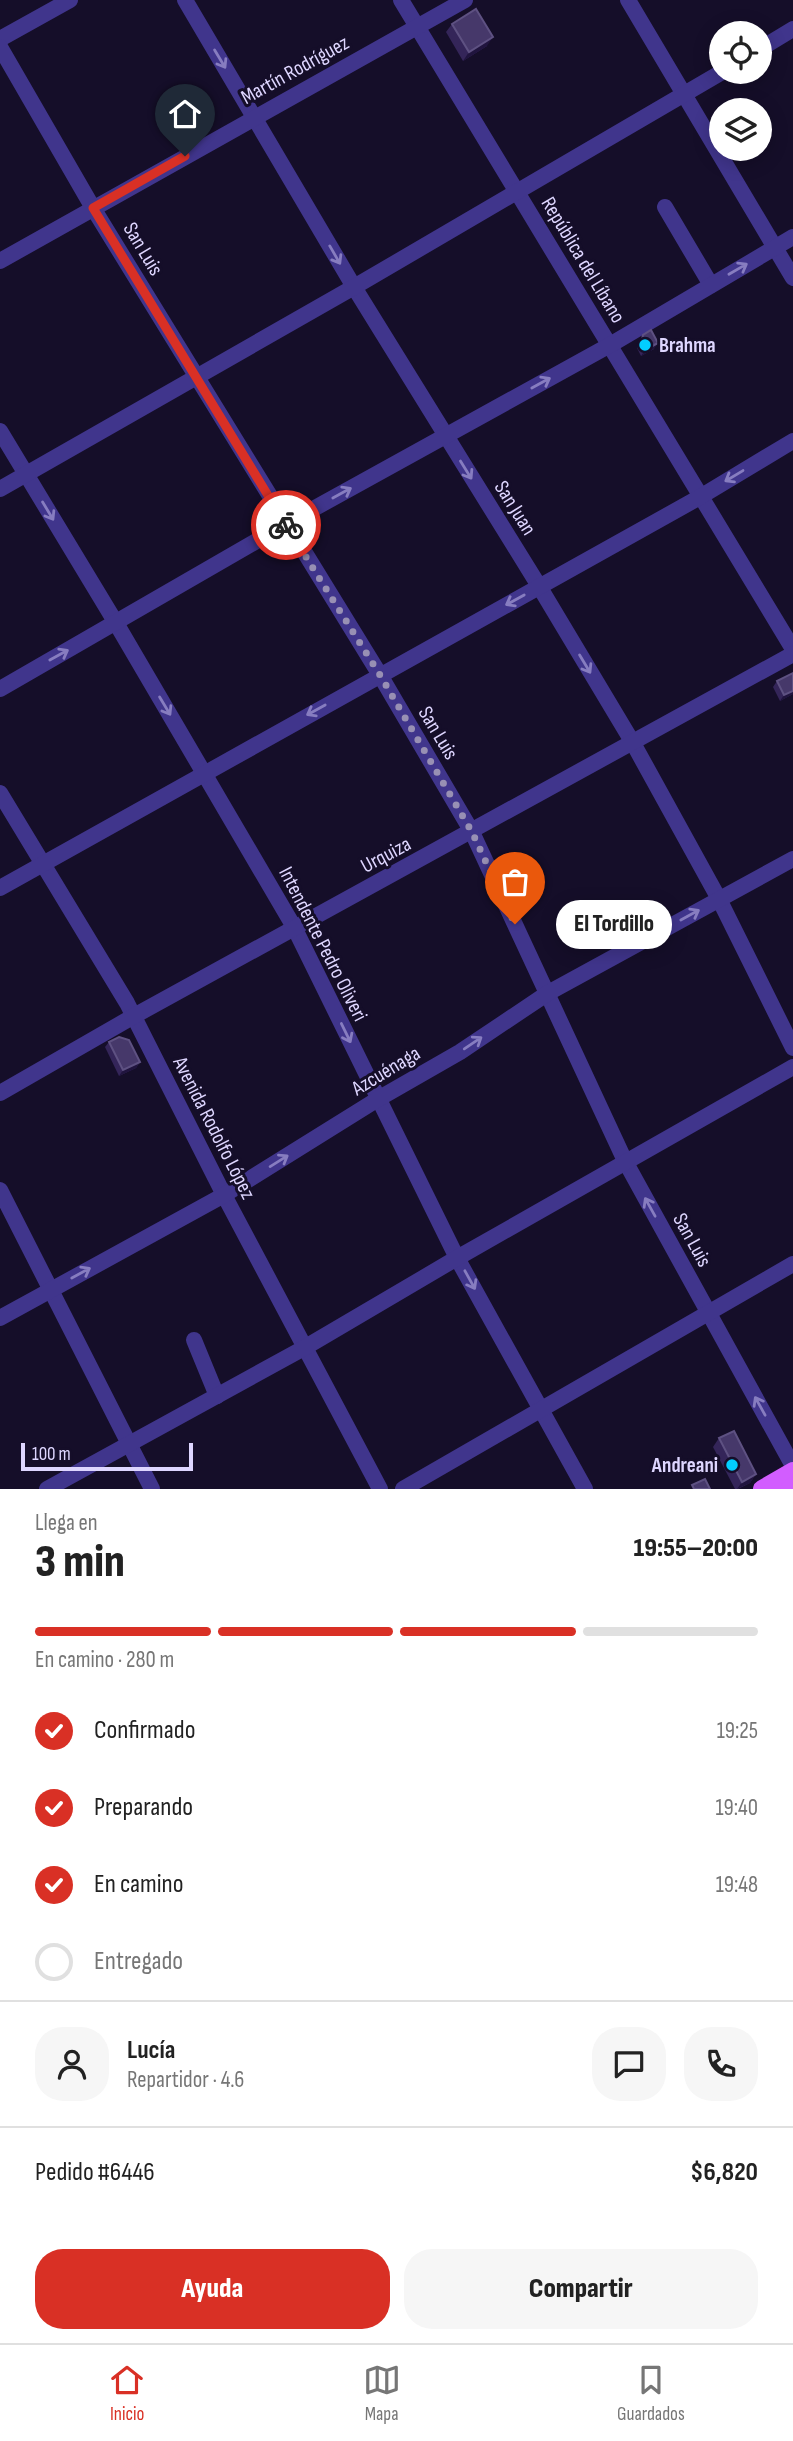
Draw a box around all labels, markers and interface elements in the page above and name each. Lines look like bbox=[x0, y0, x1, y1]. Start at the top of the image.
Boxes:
map controls bbox=[709, 21, 772, 161]
button: locate bbox=[709, 21, 772, 84]
street label: Martín Rodríguez bbox=[237, 30, 354, 110]
one-way arrow bbox=[213, 48, 227, 68]
pin bbox=[155, 84, 215, 156]
icon: home bbox=[166, 95, 204, 133]
button: layers bbox=[709, 98, 772, 161]
street label: República del Líbano bbox=[536, 192, 630, 328]
street label: San Luis bbox=[118, 218, 168, 280]
one-way arrow bbox=[328, 244, 342, 264]
one-way arrow bbox=[728, 262, 748, 276]
place label: Brahma bbox=[659, 333, 716, 358]
marker: Brahma bbox=[637, 337, 653, 353]
one-way arrow bbox=[530, 376, 551, 389]
one-way arrow bbox=[458, 460, 473, 479]
one-way arrow bbox=[725, 469, 745, 483]
street label: San Juan bbox=[489, 476, 541, 540]
one-way arrow bbox=[331, 486, 352, 500]
courier bbox=[251, 490, 321, 560]
one-way arrow bbox=[41, 500, 55, 520]
icon: bike bbox=[267, 506, 305, 544]
one-way arrow bbox=[505, 594, 526, 607]
one-way arrow bbox=[49, 648, 69, 662]
one-way arrow bbox=[579, 653, 593, 673]
one-way arrow bbox=[159, 695, 173, 715]
street label: San Luis bbox=[413, 702, 463, 764]
one-way arrow bbox=[306, 704, 327, 717]
street label: Urquiza bbox=[357, 831, 415, 879]
pin bbox=[485, 852, 545, 924]
street label: Intendente Pedro Oliveri bbox=[273, 863, 373, 1025]
icon: bag bbox=[496, 863, 534, 901]
callout: El Tordillo bbox=[557, 900, 672, 948]
one-way arrow bbox=[679, 908, 700, 921]
text: El Tordillo bbox=[574, 910, 654, 938]
one-way arrow bbox=[340, 1022, 354, 1043]
one-way arrow bbox=[463, 1036, 482, 1050]
street label: Azcuénaga bbox=[346, 1041, 425, 1102]
street label: Avenida Rodolfo López bbox=[167, 1052, 261, 1204]
one-way arrow bbox=[269, 1154, 288, 1169]
one-way arrow bbox=[643, 1197, 656, 1218]
street label: San Luis bbox=[667, 1209, 717, 1271]
one-way arrow bbox=[70, 1266, 91, 1279]
one-way arrow bbox=[463, 1270, 477, 1290]
one-way arrow bbox=[753, 1396, 766, 1417]
scale bar bbox=[21, 1440, 192, 1472]
text: 100 m bbox=[32, 1443, 71, 1466]
place label: Andreani bbox=[651, 1453, 718, 1478]
marker: Andreani bbox=[724, 1457, 740, 1473]
text: Llega en bbox=[35, 1509, 98, 1537]
text: 19:55–20:00 bbox=[634, 1533, 758, 1564]
text: 3 min bbox=[35, 1535, 125, 1590]
text: En camino · 280 m bbox=[35, 1646, 174, 1674]
icon: check bbox=[35, 1712, 73, 1750]
text: Confirmado bbox=[94, 1715, 195, 1746]
text: 19:25 bbox=[717, 1717, 758, 1745]
icon: check bbox=[35, 1789, 73, 1827]
text: Preparando bbox=[94, 1792, 193, 1823]
text: 19:40 bbox=[716, 1794, 758, 1822]
icon: check bbox=[35, 1866, 73, 1904]
text: En camino bbox=[94, 1869, 184, 1900]
text: 19:48 bbox=[716, 1871, 758, 1899]
text: Entregado bbox=[94, 1946, 183, 1977]
button: person bbox=[35, 2027, 109, 2101]
button: chat bbox=[592, 2027, 666, 2101]
button: phone bbox=[684, 2027, 758, 2101]
text: Lucía bbox=[127, 2035, 175, 2066]
text: Repartidor · 4.6 bbox=[127, 2066, 244, 2094]
text: Pedido #6446 bbox=[35, 2157, 155, 2188]
text: $6,820 bbox=[690, 2157, 758, 2188]
button: Ayuda bbox=[35, 2249, 390, 2329]
button: Compartir bbox=[404, 2249, 758, 2329]
tab: Inicio bbox=[108, 2361, 146, 2426]
tab: Mapa bbox=[363, 2361, 401, 2426]
tab: Guardados bbox=[617, 2361, 685, 2426]

